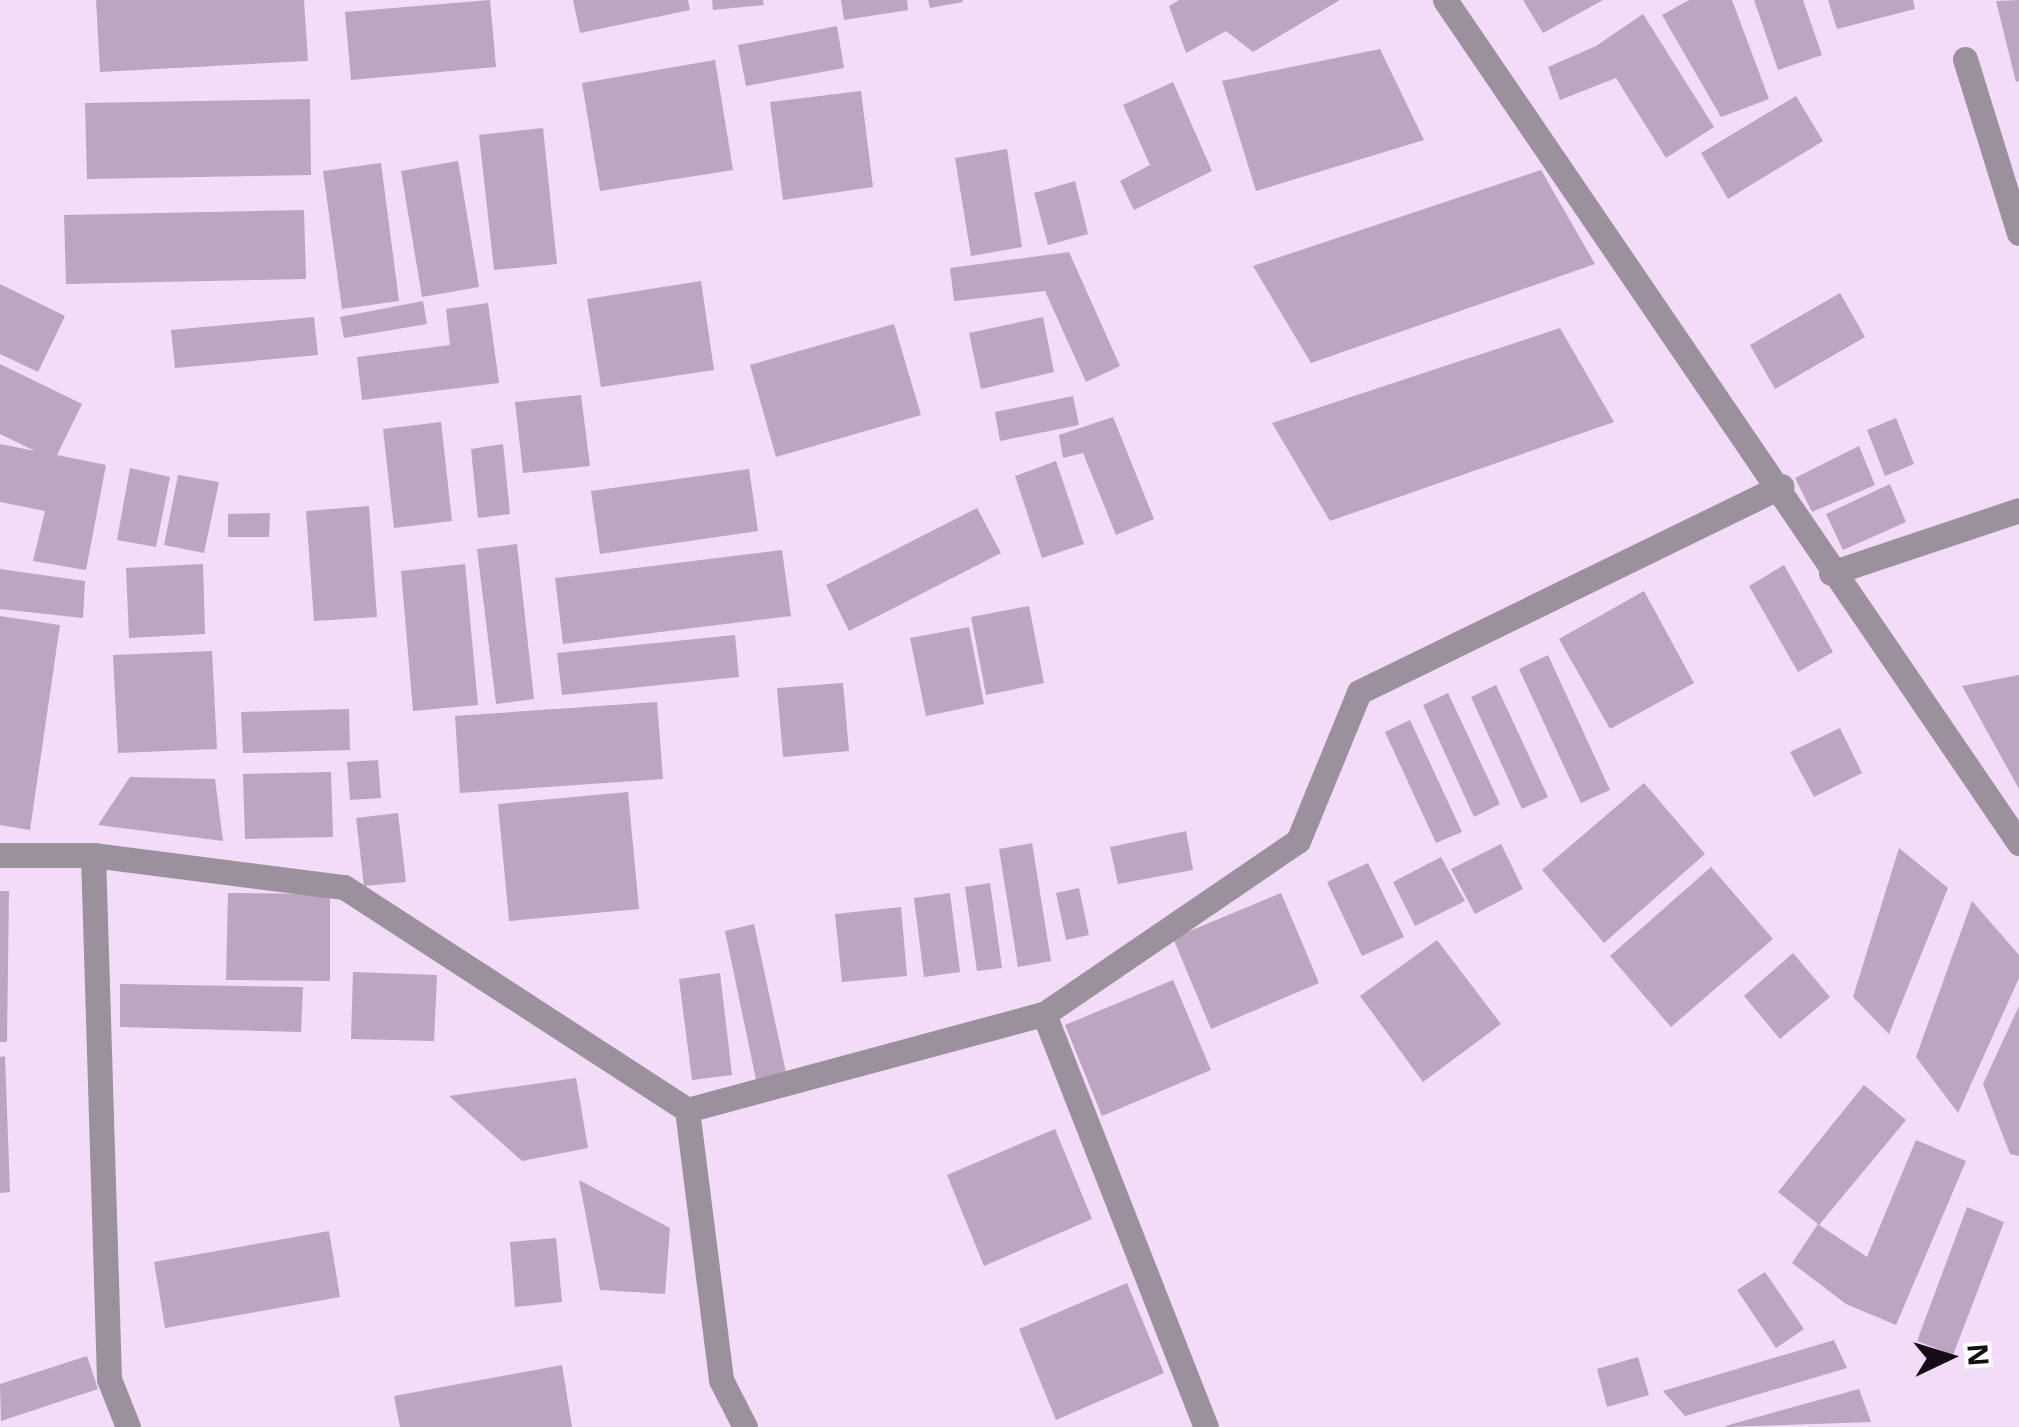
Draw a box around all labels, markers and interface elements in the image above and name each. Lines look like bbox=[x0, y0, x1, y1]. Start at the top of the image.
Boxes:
north arrow bbox=[1899, 1307, 1999, 1407]
text: N bbox=[1959, 1342, 1999, 1368]

